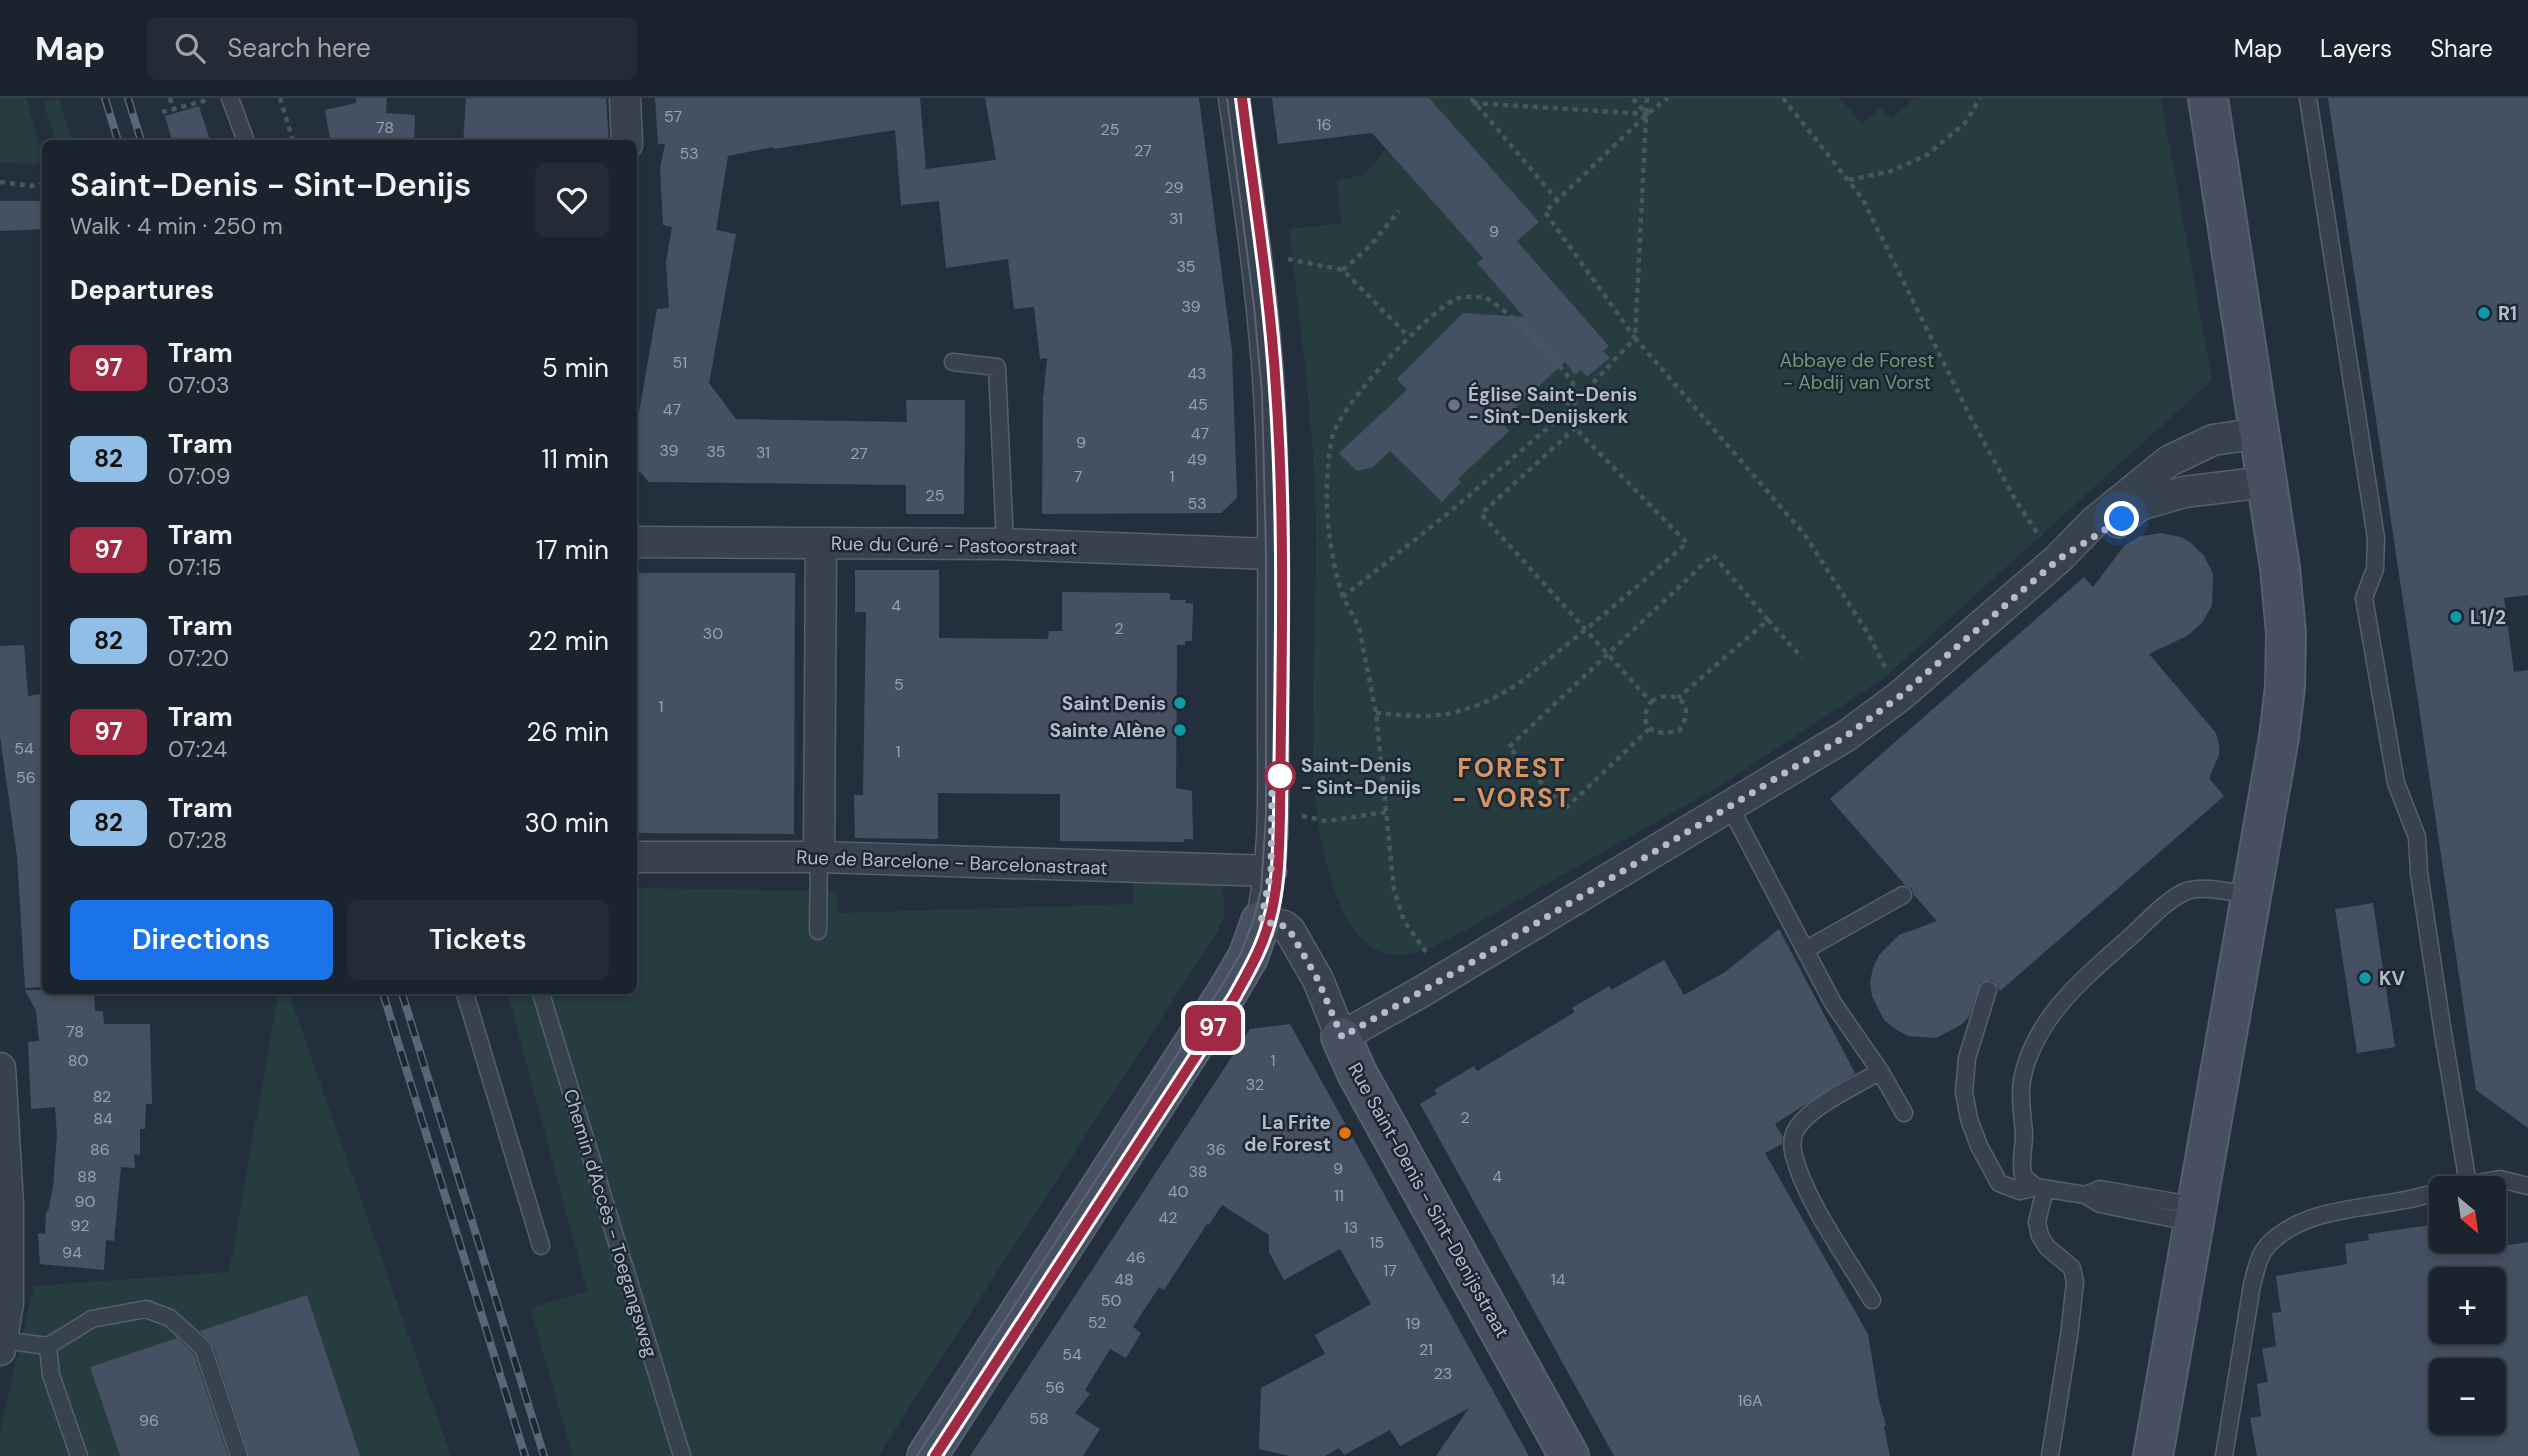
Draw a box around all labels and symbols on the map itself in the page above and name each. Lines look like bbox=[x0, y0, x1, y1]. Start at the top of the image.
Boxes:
house number: 57 bbox=[664, 106, 682, 127]
house number: 16 bbox=[1316, 114, 1332, 135]
house number: 78 bbox=[376, 117, 394, 138]
house number: 25 bbox=[1101, 119, 1119, 140]
house number: 27 bbox=[1134, 140, 1152, 161]
house number: 53 bbox=[679, 143, 699, 164]
house number: 29 bbox=[1164, 177, 1184, 198]
house number: 31 bbox=[1169, 208, 1183, 229]
house number: 9 bbox=[1489, 221, 1499, 242]
house number: 35 bbox=[1176, 256, 1196, 277]
house number: 39 bbox=[1181, 296, 1201, 317]
place label: R1 bbox=[2498, 301, 2517, 326]
marker: R1 bbox=[2476, 305, 2492, 321]
park label: Abbaye de Forest - Abdij van Vorst bbox=[1780, 348, 1934, 395]
house number: 51 bbox=[673, 352, 687, 373]
house number: 43 bbox=[1187, 363, 1207, 384]
place label: Église Saint-Denis - Sint-Denijskerk bbox=[1468, 382, 1637, 429]
house number: 45 bbox=[1188, 394, 1208, 415]
marker: Église Saint-Denis - Sint-Denijskerk bbox=[1446, 397, 1462, 413]
house number: 47 bbox=[663, 399, 681, 420]
house number: 47 bbox=[1191, 423, 1209, 444]
house number: 9 bbox=[1076, 432, 1086, 453]
house number: 39 bbox=[659, 440, 679, 461]
house number: 35 bbox=[706, 441, 726, 462]
house number: 31 bbox=[756, 442, 770, 463]
house number: 27 bbox=[850, 443, 868, 464]
house number: 49 bbox=[1187, 449, 1207, 470]
house number: 7 bbox=[1074, 466, 1082, 487]
house number: 1 bbox=[1170, 466, 1175, 487]
house number: 25 bbox=[926, 485, 944, 506]
house number: 53 bbox=[1187, 493, 1207, 514]
your location bbox=[2104, 501, 2139, 536]
street label: Rue du Curé - Pastoorstraat bbox=[831, 531, 1077, 560]
house number: 4 bbox=[891, 595, 901, 616]
place label: L1/2 bbox=[2470, 605, 2506, 630]
marker: L1/2 bbox=[2448, 609, 2464, 625]
house number: 2 bbox=[1114, 618, 1124, 639]
house number: 30 bbox=[703, 623, 723, 644]
house number: 5 bbox=[894, 674, 904, 695]
place label: Saint Denis bbox=[1062, 691, 1166, 716]
marker: Saint Denis bbox=[1172, 695, 1188, 711]
house number: 1 bbox=[659, 696, 664, 717]
place label: Sainte Alène bbox=[1049, 718, 1166, 743]
marker: Sainte Alène bbox=[1172, 722, 1188, 738]
house number: 54 bbox=[14, 738, 34, 759]
house number: 1 bbox=[896, 741, 901, 762]
district label: FOREST - VORST bbox=[1452, 751, 1572, 815]
place label: Saint-Denis - Sint-Denijs bbox=[1301, 753, 1421, 800]
marker: Saint-Denis - Sint-Denijs bbox=[1265, 761, 1295, 791]
house number: 56 bbox=[16, 767, 36, 788]
street label: Rue de Barcelone - Barcelonastraat bbox=[796, 845, 1108, 880]
place label: KV bbox=[2379, 966, 2405, 991]
marker: KV bbox=[2357, 970, 2373, 986]
line badge: 97 bbox=[1182, 1005, 1244, 1051]
house number: 78 bbox=[66, 1021, 84, 1042]
house number: 80 bbox=[68, 1050, 88, 1071]
house number: 1 bbox=[1271, 1050, 1276, 1071]
street label: Rue Saint-Denis - Sint-Denijsstraat bbox=[1342, 1058, 1515, 1342]
house number: 32 bbox=[1246, 1074, 1264, 1095]
house number: 82 bbox=[93, 1086, 111, 1107]
street label: Chemin d'Accès - Toegangsweg bbox=[558, 1086, 663, 1361]
house number: 2 bbox=[1460, 1107, 1470, 1128]
house number: 84 bbox=[93, 1108, 113, 1129]
place label: La Frite de Forest bbox=[1244, 1110, 1331, 1157]
marker: La Frite de Forest bbox=[1337, 1125, 1353, 1141]
house number: 86 bbox=[90, 1139, 110, 1160]
house number: 36 bbox=[1206, 1139, 1226, 1160]
house number: 9 bbox=[1333, 1158, 1343, 1179]
house number: 38 bbox=[1188, 1161, 1208, 1182]
house number: 88 bbox=[77, 1166, 97, 1187]
house number: 4 bbox=[1492, 1166, 1502, 1187]
north arrow bbox=[2429, 1176, 2506, 1253]
house number: 40 bbox=[1168, 1181, 1188, 1202]
house number: 11 bbox=[1334, 1185, 1344, 1206]
house number: 90 bbox=[75, 1191, 96, 1212]
house number: 42 bbox=[1159, 1207, 1177, 1228]
house number: 92 bbox=[71, 1215, 90, 1236]
house number: 13 bbox=[1344, 1217, 1358, 1238]
house number: 15 bbox=[1370, 1232, 1384, 1253]
house number: 94 bbox=[62, 1242, 82, 1263]
house number: 46 bbox=[1126, 1247, 1146, 1268]
house number: 17 bbox=[1383, 1260, 1397, 1281]
house number: 48 bbox=[1114, 1269, 1134, 1290]
house number: 14 bbox=[1551, 1269, 1566, 1290]
house number: 50 bbox=[1101, 1290, 1121, 1311]
house number: 52 bbox=[1088, 1312, 1106, 1333]
house number: 19 bbox=[1405, 1313, 1421, 1334]
house number: 21 bbox=[1419, 1339, 1433, 1360]
house number: 54 bbox=[1062, 1344, 1082, 1365]
house number: 23 bbox=[1434, 1363, 1452, 1384]
house number: 56 bbox=[1045, 1377, 1065, 1398]
house number: 16A bbox=[1737, 1390, 1763, 1411]
house number: 58 bbox=[1029, 1408, 1049, 1429]
house number: 96 bbox=[139, 1410, 159, 1431]

